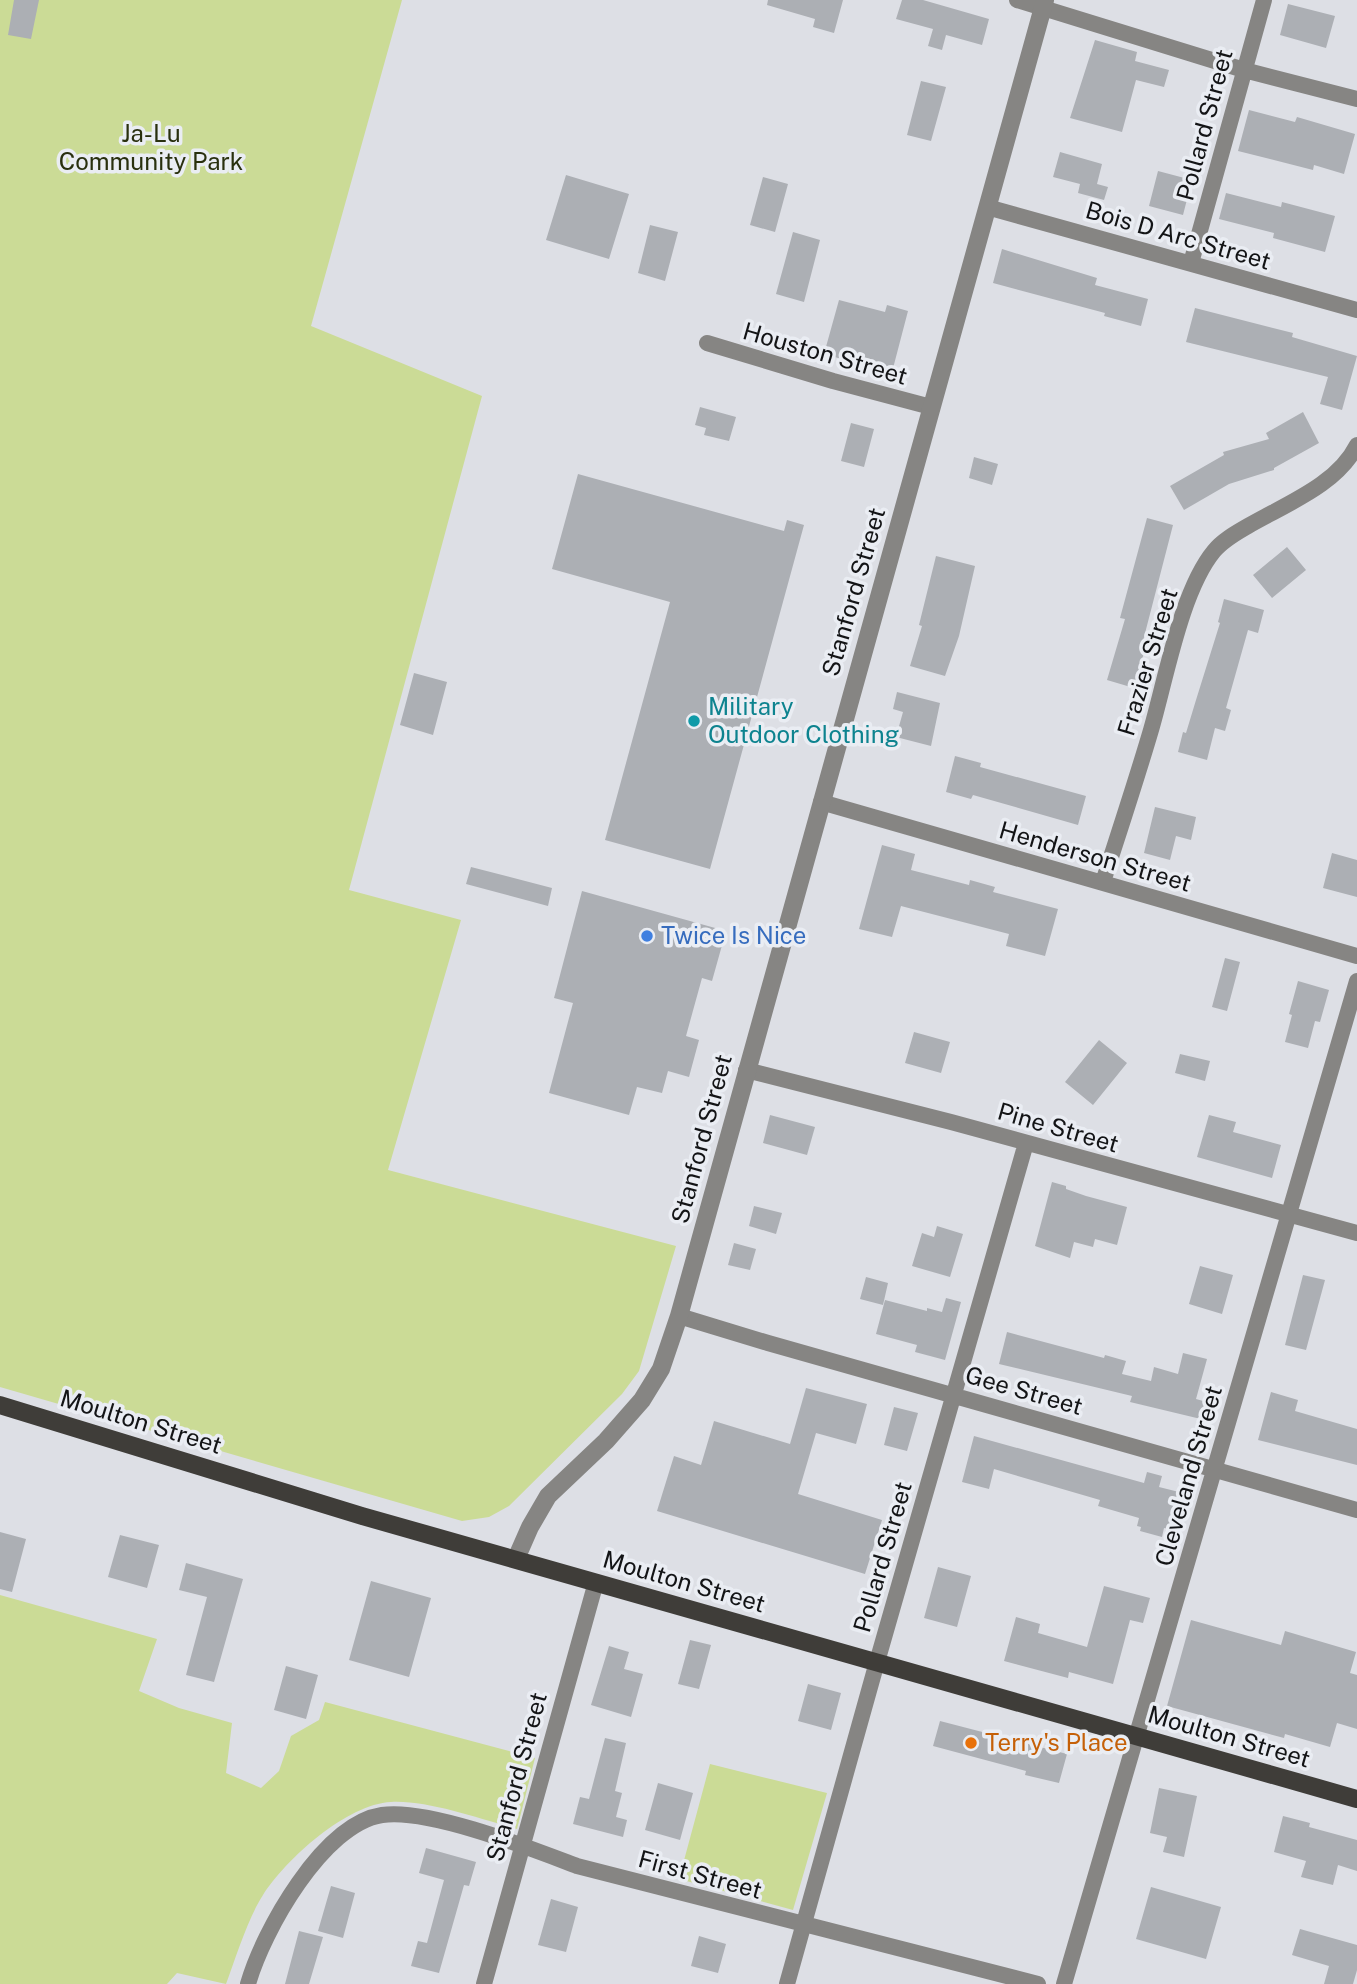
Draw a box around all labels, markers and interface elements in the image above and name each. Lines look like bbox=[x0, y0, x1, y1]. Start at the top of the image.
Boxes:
street label: Pollard Street bbox=[1170, 46, 1238, 203]
park label: Ja-Lu Community Park bbox=[59, 119, 243, 175]
street label: Bois D Arc Street bbox=[1083, 195, 1274, 275]
street label: Houston Street bbox=[740, 316, 911, 390]
street label: Stanford Street bbox=[816, 504, 890, 679]
street label: Frazier Street bbox=[1111, 585, 1183, 739]
place label: Military Outdoor Clothing bbox=[708, 692, 900, 748]
marker: Military Outdoor Clothing bbox=[686, 713, 702, 729]
street label: Henderson Street bbox=[996, 815, 1194, 897]
place label: Twice Is Nice bbox=[661, 921, 806, 949]
marker: Twice Is Nice bbox=[639, 928, 655, 944]
street label: Stanford Street bbox=[665, 1051, 737, 1226]
street label: Pine Street bbox=[995, 1096, 1122, 1158]
street label: Gee Street bbox=[962, 1360, 1086, 1420]
street label: Cleveland Street bbox=[1149, 1382, 1227, 1569]
street label: Moulton Street bbox=[57, 1383, 225, 1459]
street label: Pollard Street bbox=[847, 1478, 917, 1635]
street label: Moulton Street bbox=[600, 1545, 769, 1618]
street label: Stanford Street bbox=[480, 1689, 552, 1864]
street label: Moulton Street bbox=[1145, 1700, 1314, 1773]
place label: Terry's Place bbox=[985, 1728, 1128, 1756]
marker: Terry's Place bbox=[963, 1735, 979, 1751]
street label: First Street bbox=[635, 1844, 765, 1904]

